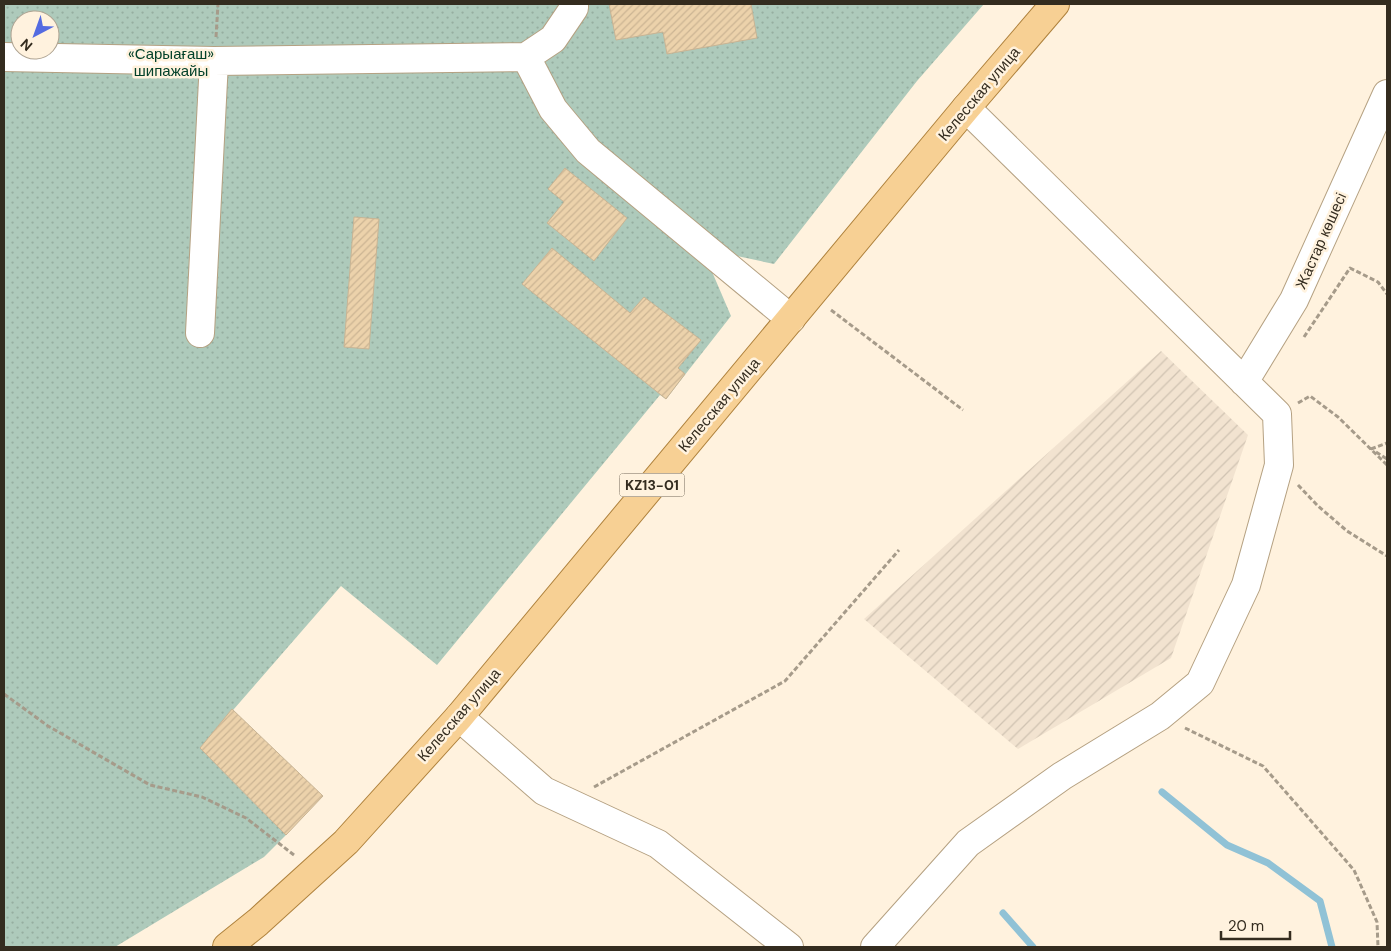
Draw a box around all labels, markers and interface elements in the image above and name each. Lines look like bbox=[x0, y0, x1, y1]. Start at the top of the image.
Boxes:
north arrow bbox=[10, 10, 60, 60]
text: N bbox=[17, 35, 36, 55]
street label: Келесская улица bbox=[934, 42, 1025, 145]
park label: «Сарыағаш» шипажайы bbox=[128, 44, 214, 81]
street label: Жастар көшесі bbox=[1291, 190, 1351, 292]
street label: Келесская улица bbox=[674, 353, 765, 456]
road number: KZ13-01 bbox=[620, 474, 684, 496]
street label: Келесская улица bbox=[413, 664, 505, 766]
scale bar bbox=[1221, 908, 1290, 940]
text: 20 m bbox=[1228, 916, 1264, 936]

